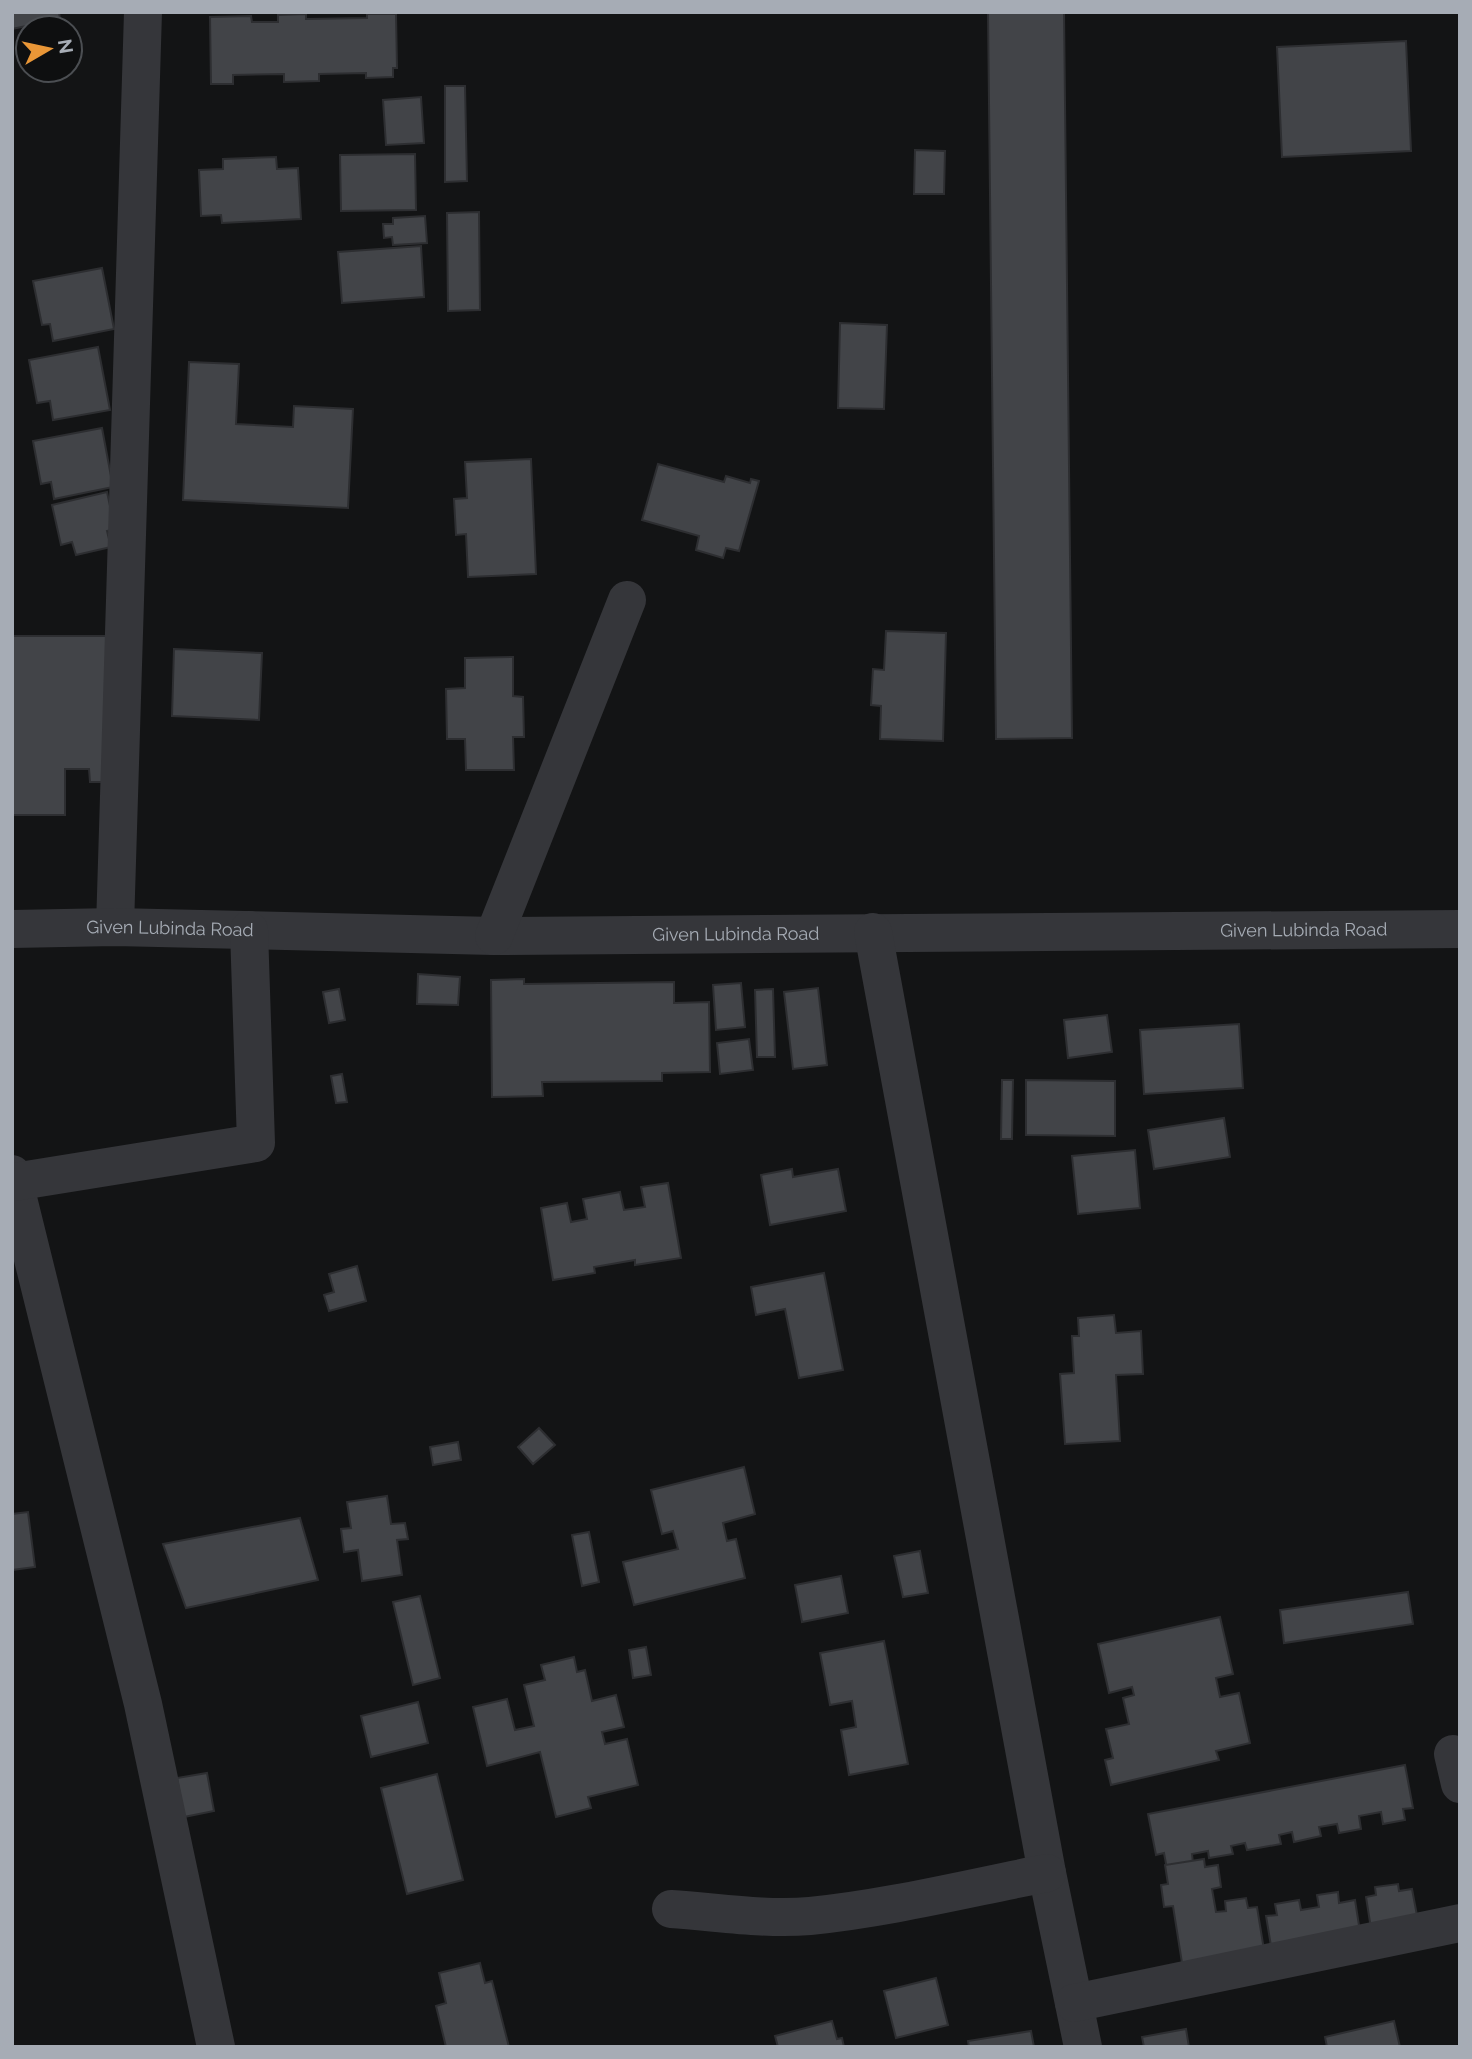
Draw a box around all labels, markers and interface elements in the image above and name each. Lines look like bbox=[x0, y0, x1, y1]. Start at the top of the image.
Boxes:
north arrow bbox=[14, 14, 84, 84]
text: N bbox=[54, 37, 78, 55]
street label: Given Lubinda Road bbox=[86, 916, 254, 940]
street label: Given Lubinda Road bbox=[1220, 919, 1388, 941]
street label: Given Lubinda Road bbox=[652, 923, 820, 945]

